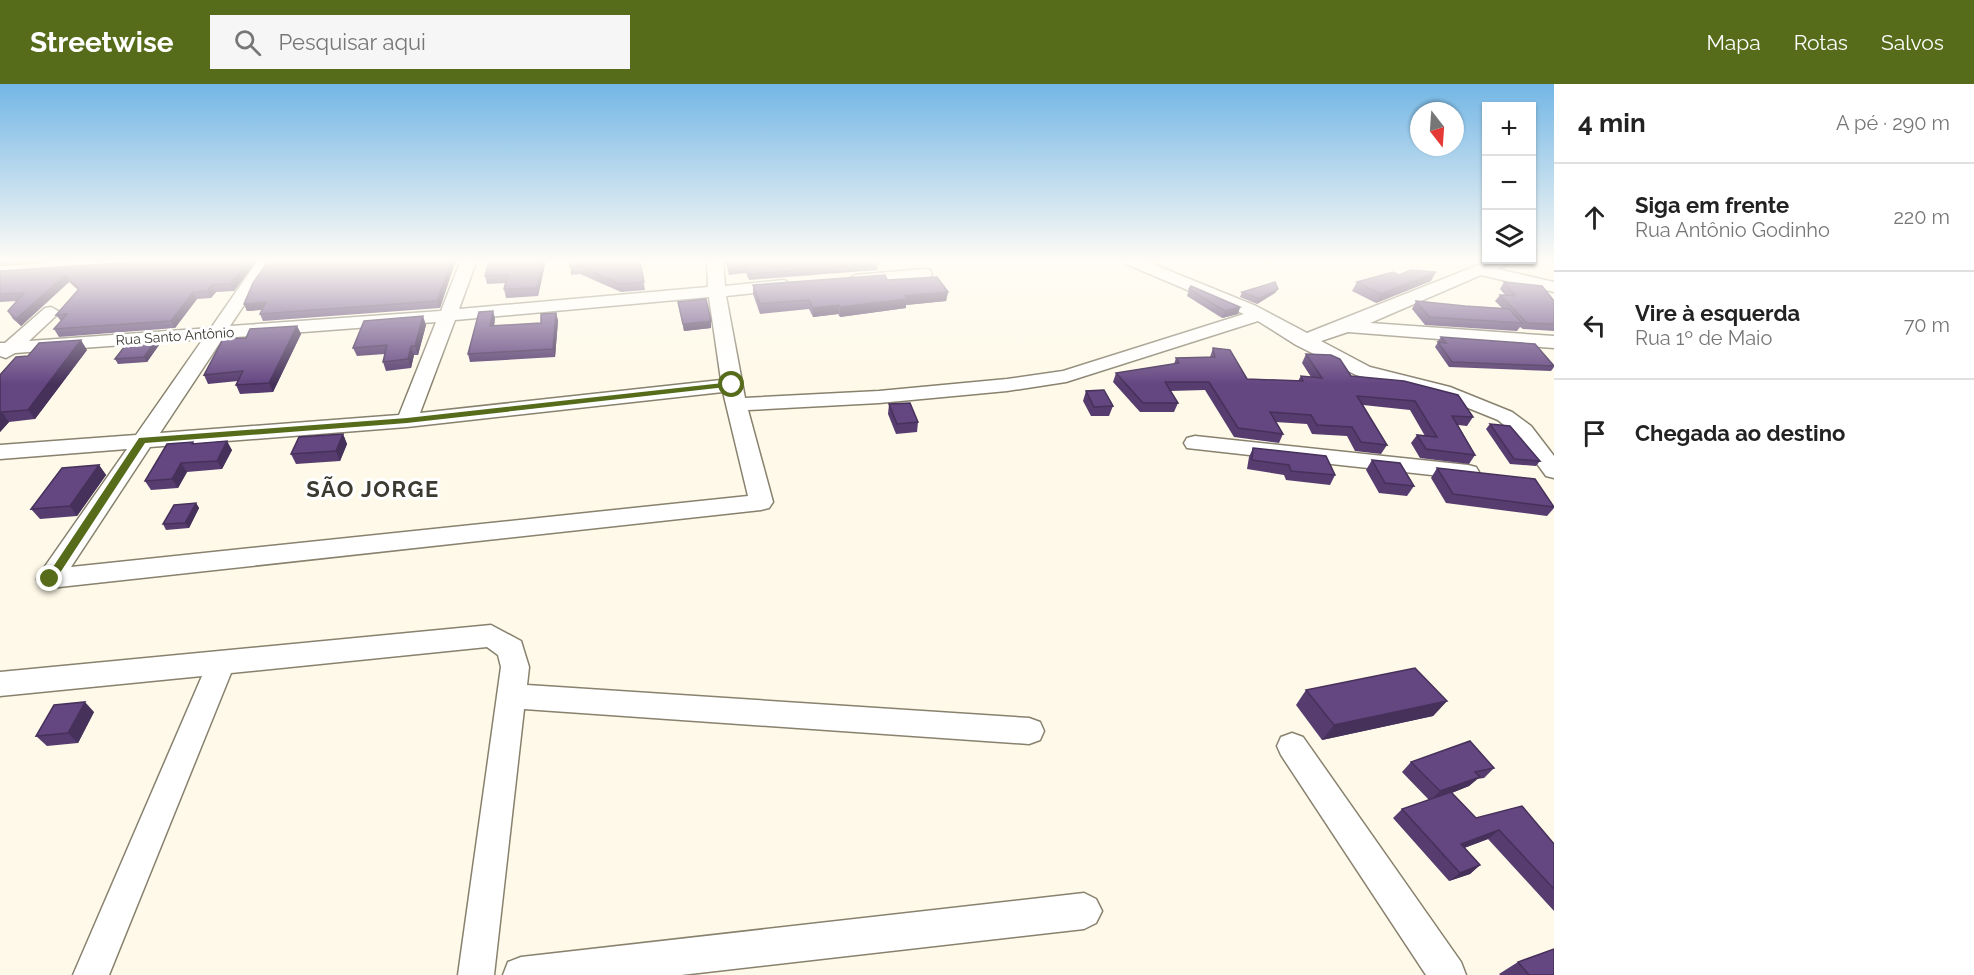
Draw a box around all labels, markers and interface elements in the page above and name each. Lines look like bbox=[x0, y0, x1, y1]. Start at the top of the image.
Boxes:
search box bbox=[210, 15, 630, 69]
text: Streetwise bbox=[30, 26, 174, 59]
icon: search bbox=[231, 26, 264, 59]
text: Pesquisar aqui bbox=[279, 29, 426, 55]
text: Mapa bbox=[1707, 30, 1761, 55]
text: Rotas bbox=[1794, 30, 1848, 55]
text: Salvos bbox=[1881, 30, 1944, 55]
north arrow bbox=[1410, 102, 1464, 156]
map controls bbox=[1482, 102, 1536, 264]
button: + bbox=[1482, 102, 1536, 156]
text: 4 min bbox=[1578, 108, 1646, 138]
text: A pé · 290 m bbox=[1836, 111, 1950, 135]
button: − bbox=[1482, 156, 1536, 210]
text: Siga em frente bbox=[1635, 192, 1789, 218]
icon: ahead bbox=[1578, 201, 1611, 234]
text: 220 m bbox=[1893, 205, 1950, 229]
button: layers bbox=[1482, 210, 1536, 264]
text: Rua Antônio Godinho bbox=[1635, 218, 1830, 242]
text: Vire à esquerda bbox=[1635, 300, 1800, 326]
icon: left bbox=[1578, 309, 1611, 342]
text: 70 m bbox=[1904, 313, 1950, 337]
street label: Rua Santo Antônio bbox=[115, 324, 235, 348]
text: Rua 1º de Maio bbox=[1635, 326, 1772, 350]
route start bbox=[718, 371, 744, 397]
icon: arrive bbox=[1578, 417, 1611, 450]
text: Chegada ao destino bbox=[1635, 420, 1845, 446]
district label: SÃO JORGE bbox=[306, 476, 440, 502]
route end bbox=[36, 565, 62, 591]

